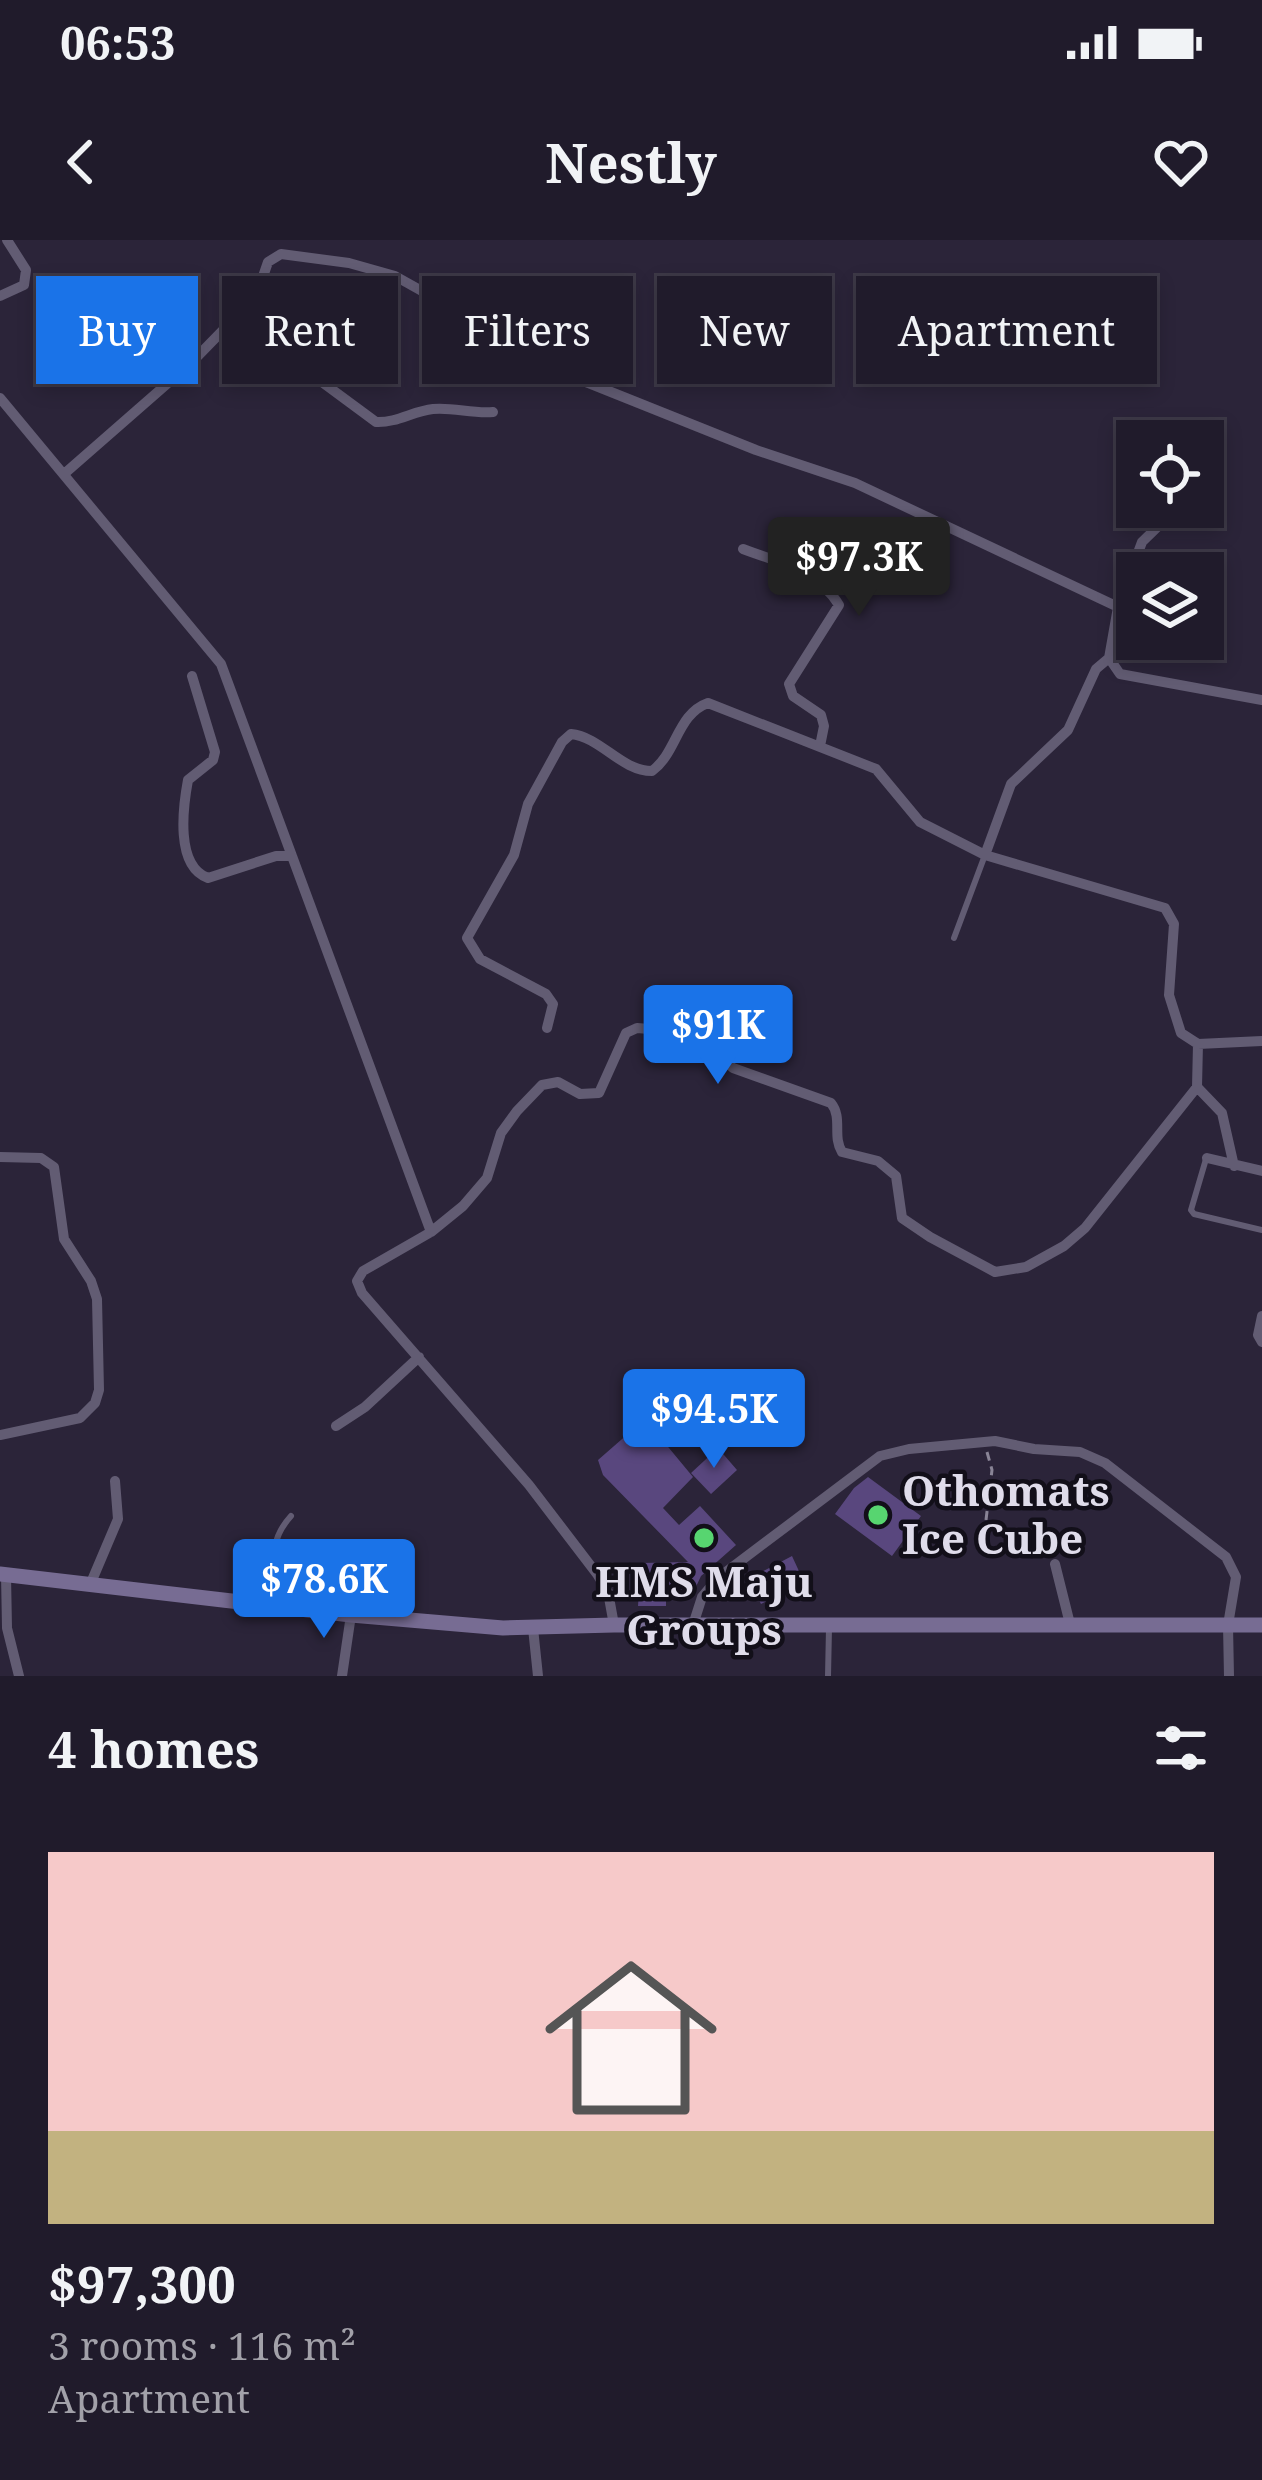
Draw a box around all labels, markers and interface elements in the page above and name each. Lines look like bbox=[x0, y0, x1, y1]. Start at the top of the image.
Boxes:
text: 06:53 bbox=[60, 12, 175, 73]
text: Nestly bbox=[545, 125, 717, 199]
icon: back bbox=[48, 129, 114, 195]
icon: heart bbox=[1148, 129, 1214, 195]
chip: Buy bbox=[36, 276, 198, 384]
chip: Rent bbox=[222, 276, 398, 384]
chip: Filters bbox=[422, 276, 633, 384]
chip: New bbox=[657, 276, 832, 384]
chip: Apartment bbox=[856, 276, 1157, 384]
map controls bbox=[1116, 420, 1224, 660]
button: locate bbox=[1116, 420, 1224, 528]
pin: $97.3K bbox=[761, 517, 957, 619]
text: $97.3K bbox=[795, 529, 923, 582]
button: layers bbox=[1116, 552, 1224, 660]
pin: $91K bbox=[647, 985, 789, 1087]
text: $91K bbox=[671, 997, 765, 1050]
pin: $94.5K bbox=[616, 1369, 812, 1471]
text: $94.5K bbox=[650, 1381, 778, 1434]
place label: Othomats Ice Cube bbox=[902, 1461, 1110, 1566]
marker: Othomats Ice Cube bbox=[865, 1502, 891, 1528]
marker: HMS Maju Groups bbox=[691, 1525, 717, 1551]
pin: $78.6K bbox=[226, 1539, 422, 1641]
text: $78.6K bbox=[260, 1551, 388, 1604]
place label: HMS Maju Groups bbox=[595, 1552, 813, 1657]
text: 4 homes bbox=[48, 1713, 259, 1783]
icon: filters bbox=[1148, 1715, 1214, 1781]
icon: home bbox=[523, 1930, 739, 2146]
text: $97,300 bbox=[48, 2248, 236, 2318]
text: 3 rooms · 116 m² bbox=[48, 2318, 356, 2371]
text: Apartment bbox=[48, 2371, 250, 2424]

